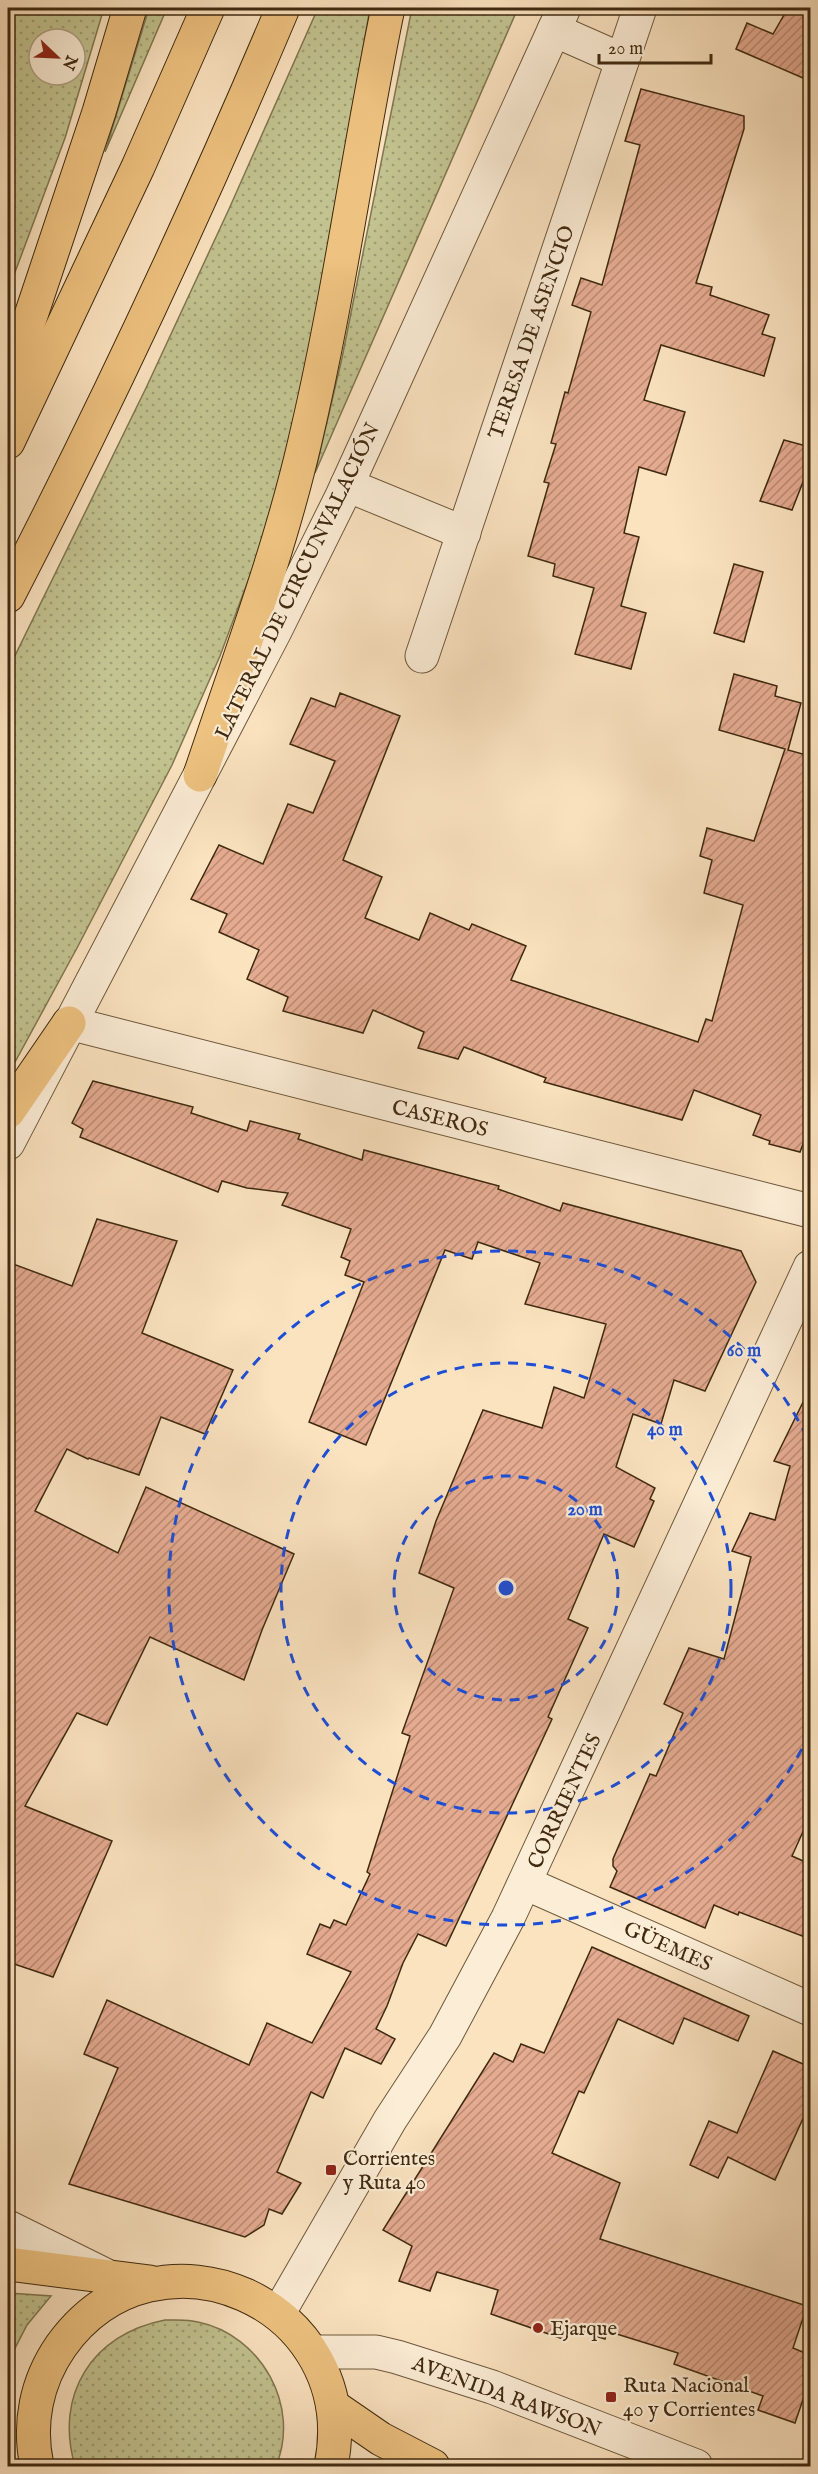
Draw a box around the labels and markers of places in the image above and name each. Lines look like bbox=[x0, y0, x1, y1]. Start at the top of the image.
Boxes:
centre of rings bbox=[496, 1578, 516, 1598]
place label: Corrientes y Ruta 40 bbox=[342, 2146, 435, 2197]
marker: Corrientes y Ruta 40 bbox=[324, 2163, 338, 2177]
place label: Ejarque bbox=[550, 2316, 618, 2343]
marker: Ejarque bbox=[531, 2321, 545, 2335]
place label: Ruta Nacional 40 y Corrientes bbox=[623, 2373, 755, 2424]
marker: Ruta Nacional 40 y Corrientes bbox=[604, 2390, 618, 2404]

